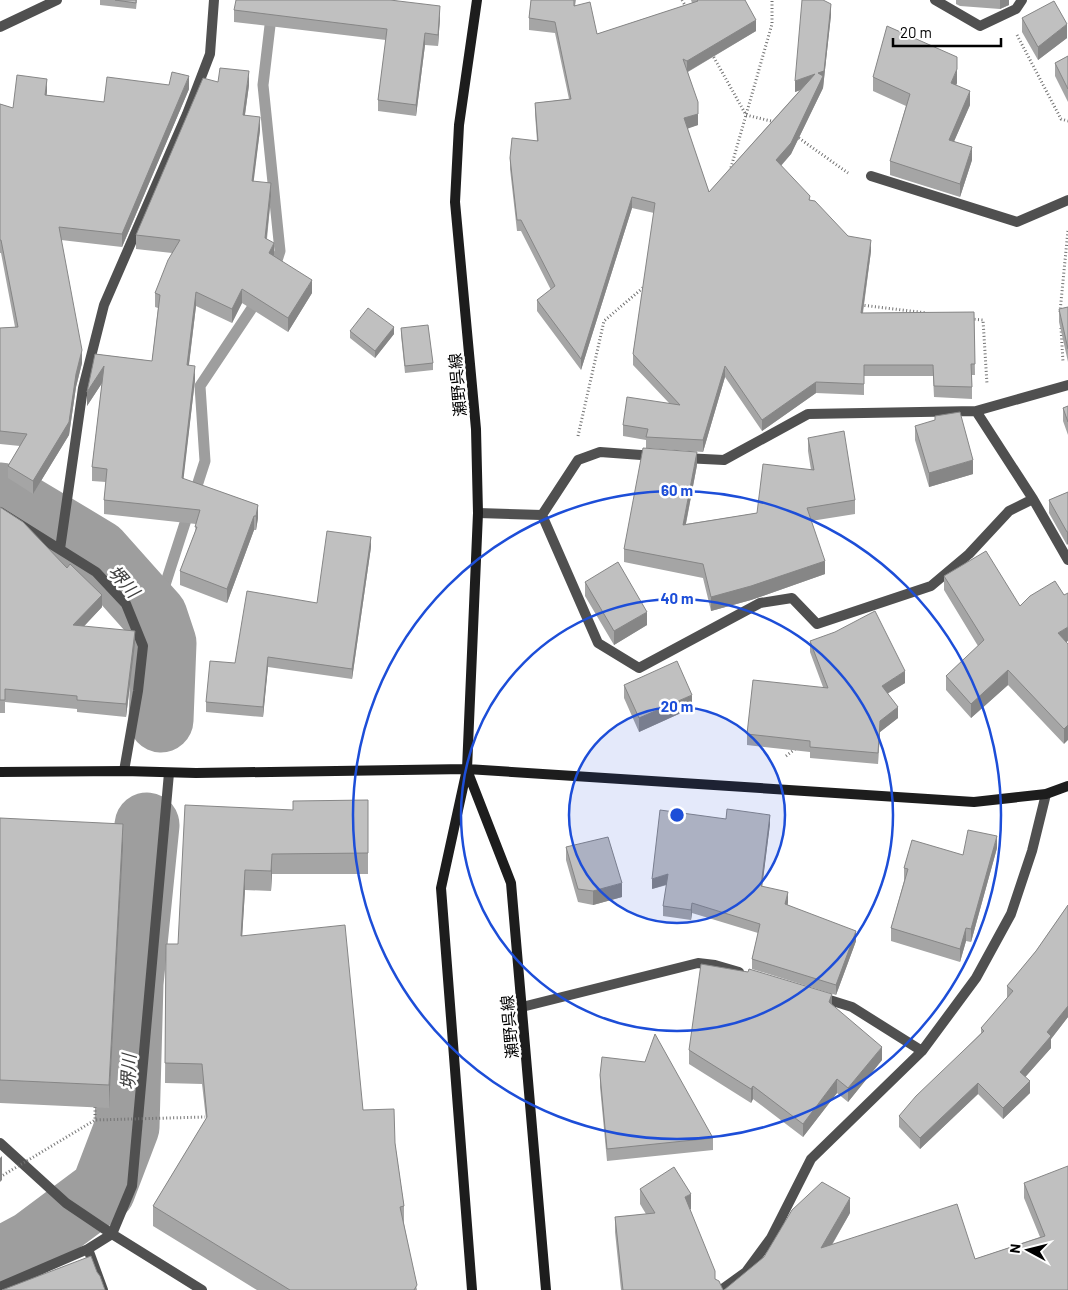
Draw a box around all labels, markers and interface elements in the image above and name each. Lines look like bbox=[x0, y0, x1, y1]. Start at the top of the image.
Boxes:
scale bar bbox=[893, 15, 1000, 47]
text: 20 m bbox=[900, 23, 932, 41]
street label: 瀬野呉線 bbox=[445, 352, 469, 418]
text: 60 m bbox=[661, 481, 693, 499]
water label: 堺川 bbox=[104, 560, 146, 603]
text: 40 m bbox=[660, 589, 694, 607]
text: 20 m bbox=[661, 697, 693, 715]
centre of rings bbox=[668, 806, 686, 824]
street label: 瀬野呉線 bbox=[497, 994, 521, 1060]
water label: 堺川 bbox=[116, 1052, 140, 1090]
north arrow bbox=[1003, 1225, 1053, 1275]
text: N bbox=[1006, 1243, 1024, 1254]

